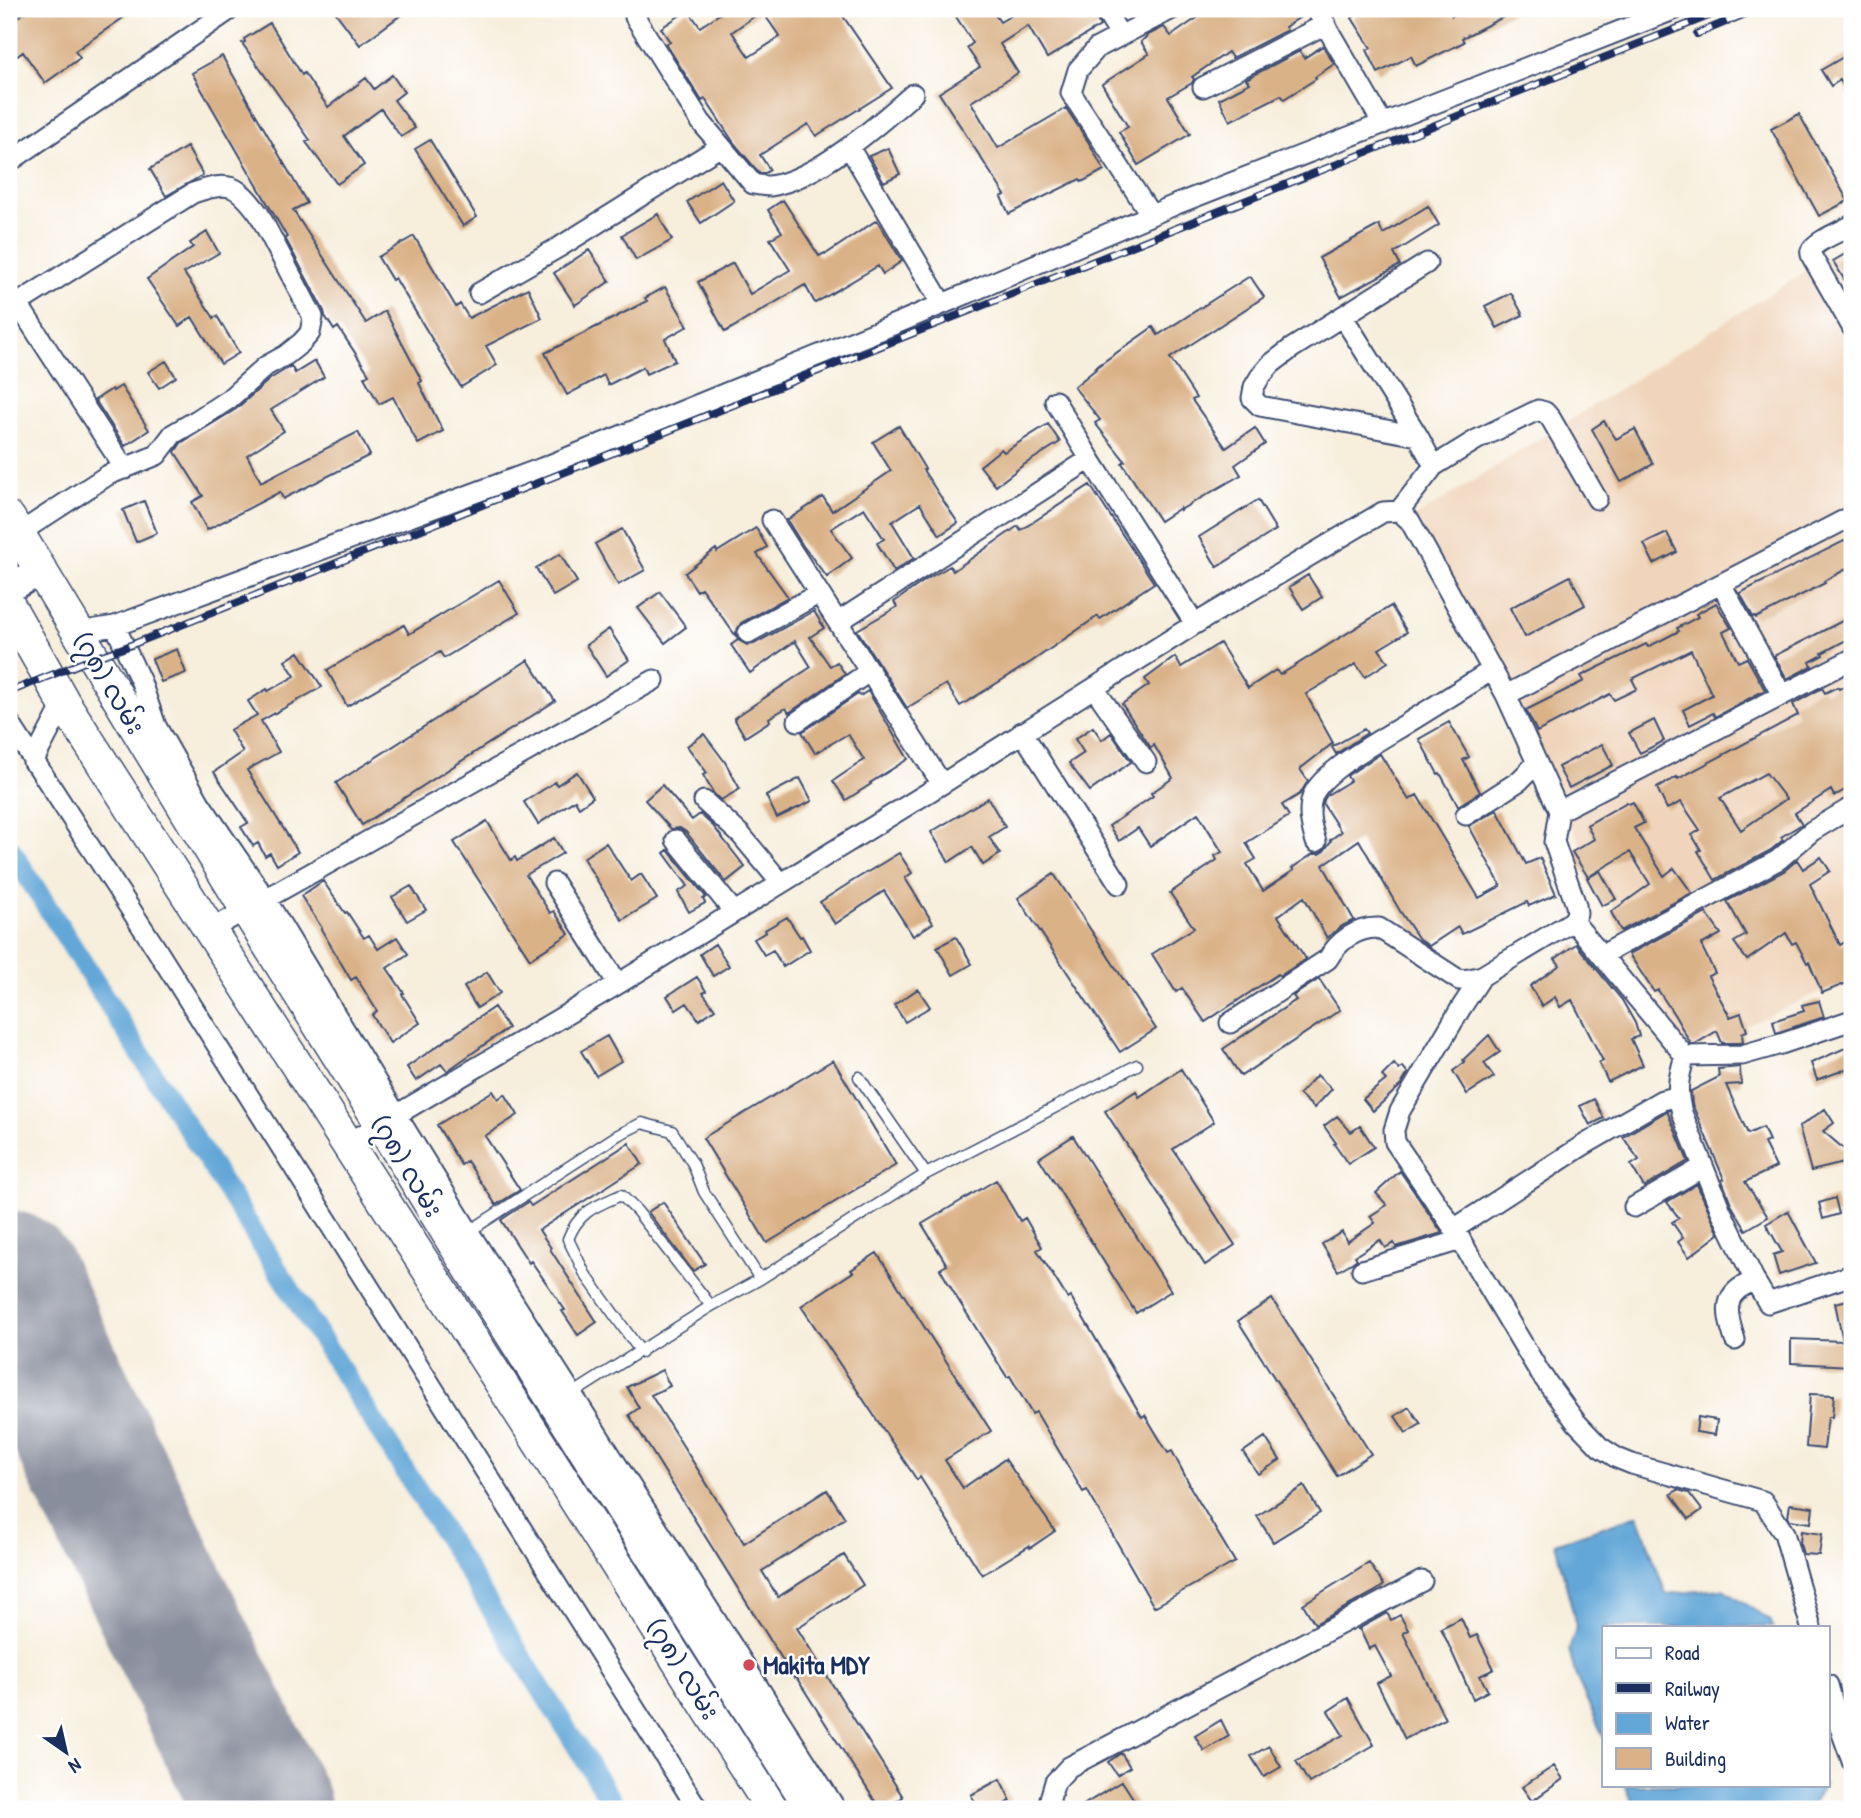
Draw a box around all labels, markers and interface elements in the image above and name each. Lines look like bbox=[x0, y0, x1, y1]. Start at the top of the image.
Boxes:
street label: (၇၈) လမ်း bbox=[62, 625, 154, 743]
street label: (၇၈) လမ်း bbox=[360, 1108, 452, 1226]
street label: (၇၈) လမ်း bbox=[635, 1611, 728, 1728]
legend bbox=[1602, 1626, 1829, 1786]
text: Road bbox=[1665, 1638, 1699, 1667]
place label: Makita MDY bbox=[763, 1647, 870, 1682]
marker: Makita MDY bbox=[741, 1657, 757, 1673]
text: Railway bbox=[1665, 1674, 1720, 1703]
text: Water bbox=[1665, 1708, 1710, 1737]
north arrow bbox=[32, 1716, 102, 1786]
text: Building bbox=[1665, 1744, 1726, 1773]
text: N bbox=[64, 1752, 87, 1780]

